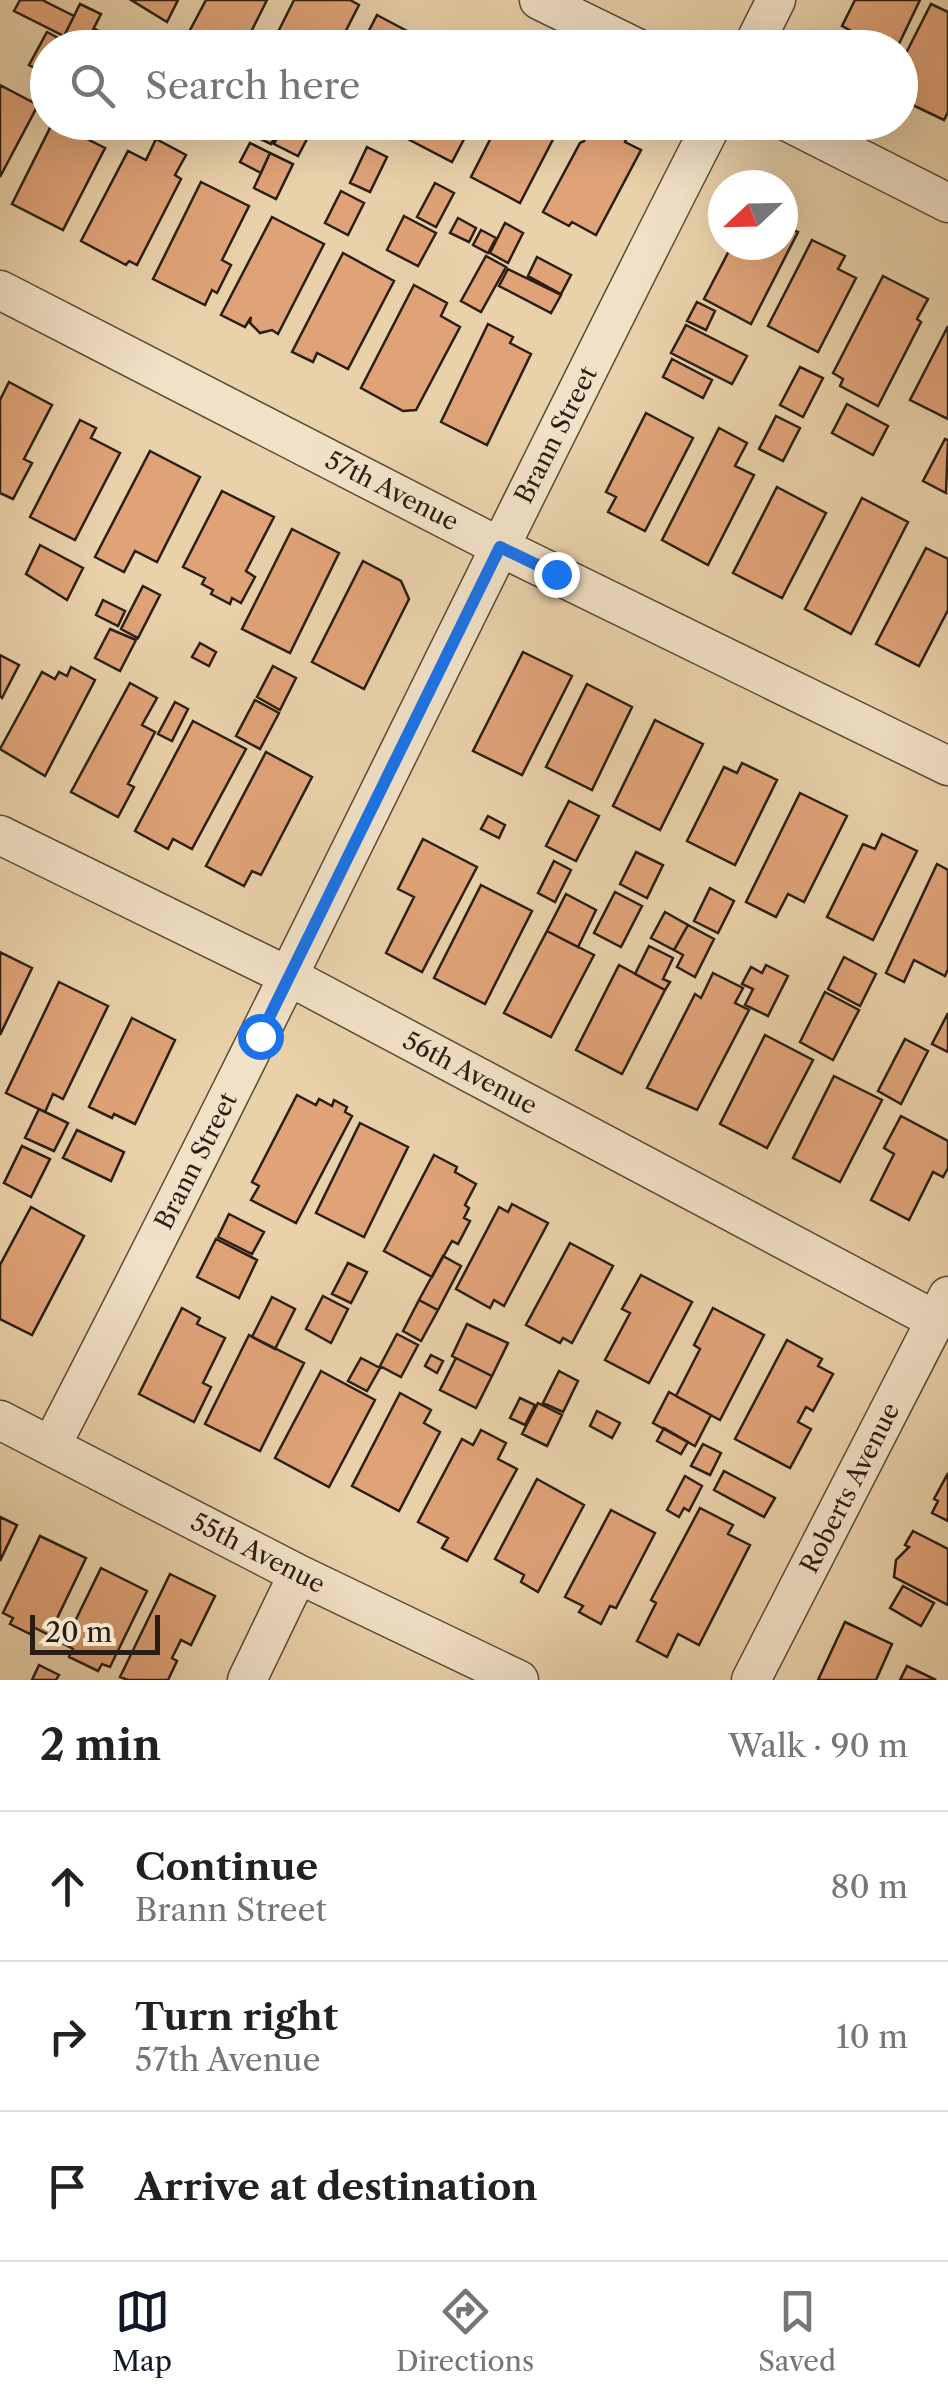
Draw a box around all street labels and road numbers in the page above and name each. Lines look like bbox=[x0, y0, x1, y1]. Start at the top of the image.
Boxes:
street label: Brann Street bbox=[508, 361, 604, 509]
street label: 57th Avenue bbox=[320, 444, 464, 538]
street label: 56th Avenue bbox=[398, 1025, 542, 1121]
street label: Brann Street bbox=[148, 1087, 244, 1235]
street label: Roberts Avenue bbox=[794, 1398, 906, 1578]
street label: 55th Avenue bbox=[186, 1506, 330, 1600]

